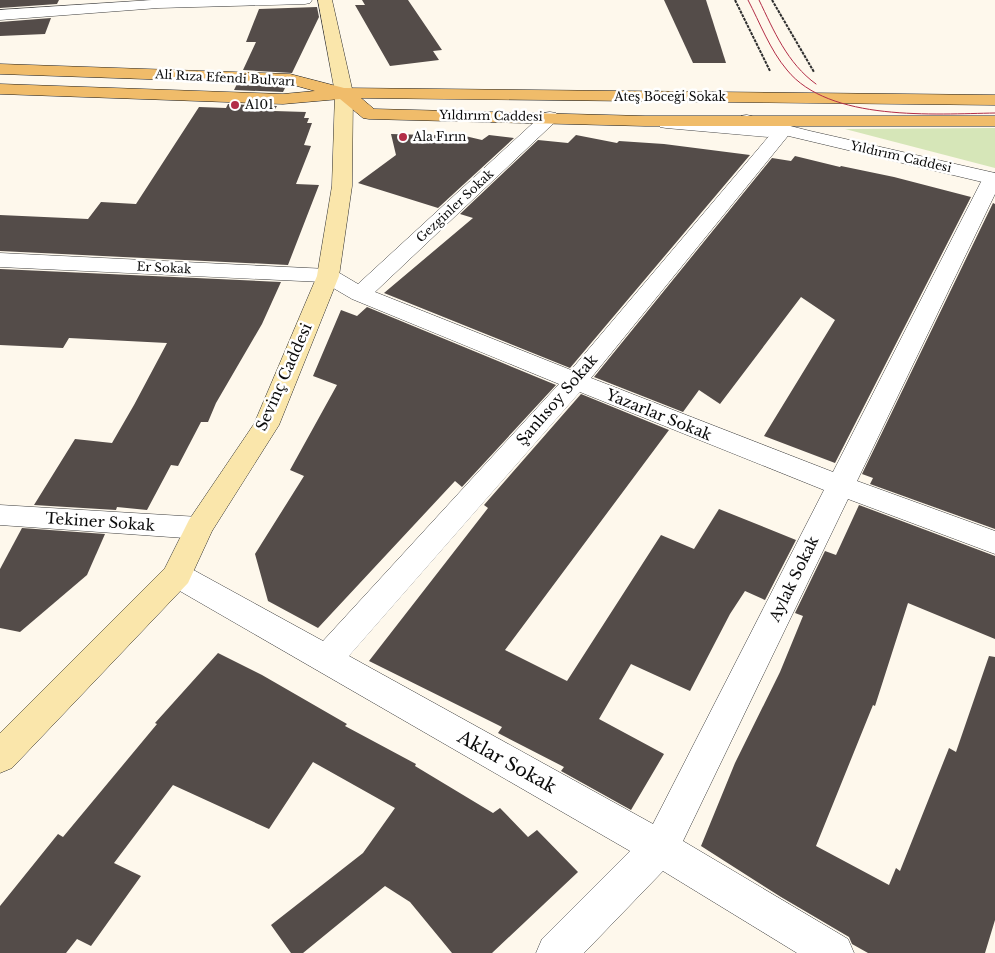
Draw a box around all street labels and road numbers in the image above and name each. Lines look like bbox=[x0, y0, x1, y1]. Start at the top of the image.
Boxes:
street label: Ali Rıza Efendi Bulvarı bbox=[154, 66, 295, 89]
street label: Ateş Böceği Sokak bbox=[613, 89, 726, 104]
street label: Yıldırım Caddesi bbox=[438, 107, 543, 124]
street label: Yıldırım Caddesi bbox=[848, 137, 953, 175]
street label: Gezginler Sokak bbox=[413, 166, 497, 245]
street label: Er Sokak bbox=[136, 259, 192, 276]
street label: Sevinç Caddesi bbox=[251, 320, 316, 434]
street label: Şanlısoy Sokak bbox=[512, 350, 602, 449]
street label: Yazarlar Sokak bbox=[603, 384, 715, 445]
street label: Tekiner Sokak bbox=[45, 508, 156, 535]
street label: Aylak Sokak bbox=[764, 532, 823, 626]
street label: Aklar Sokak bbox=[453, 725, 560, 798]

